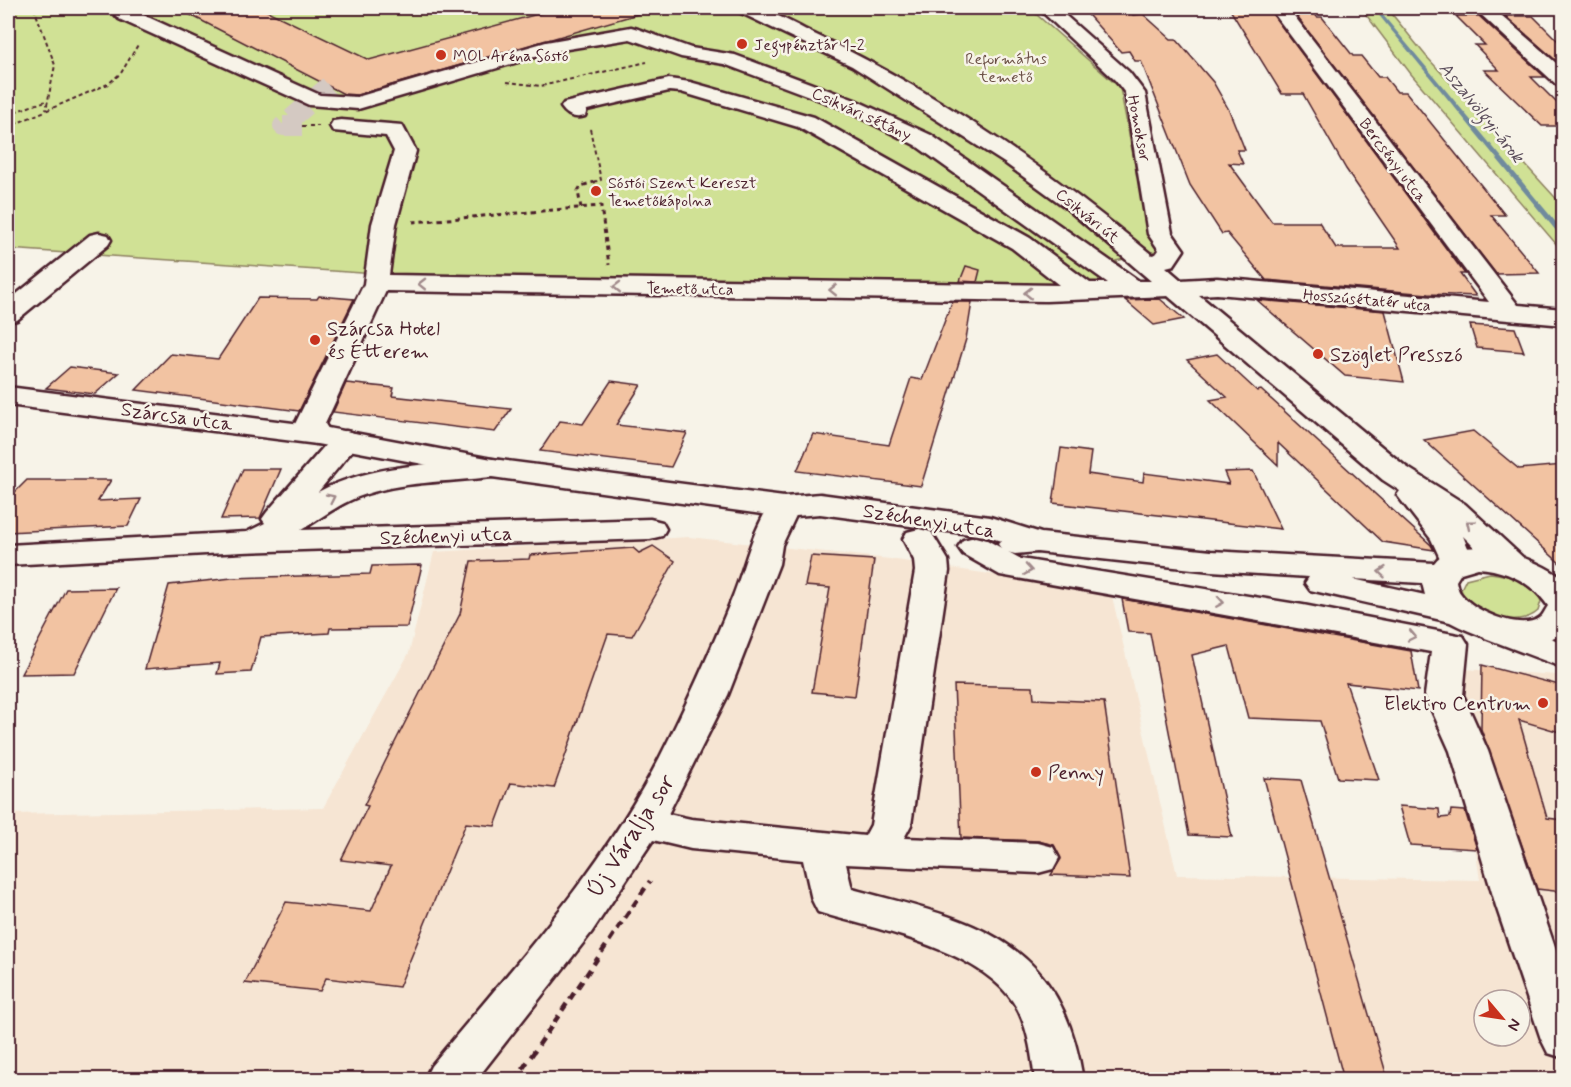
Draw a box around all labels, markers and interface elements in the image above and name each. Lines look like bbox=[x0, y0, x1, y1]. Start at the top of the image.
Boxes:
place label: Jegypénztár 1-2 bbox=[754, 35, 865, 57]
marker: Jegypénztár 1-2 bbox=[735, 37, 749, 51]
place label: MOL Aréna Sóstó bbox=[453, 46, 569, 67]
marker: MOL Aréna Sóstó bbox=[434, 48, 448, 62]
park label: Református temető bbox=[965, 49, 1047, 88]
water label: Aszalvölgyi-árok bbox=[1432, 57, 1530, 170]
street label: Csikvári sétány bbox=[808, 83, 914, 146]
street label: Homoksor bbox=[1122, 93, 1155, 163]
street label: Bercsényi utca bbox=[1354, 114, 1432, 208]
place label: Sóstói Szent Kereszt Temetőkápolna bbox=[608, 173, 757, 212]
marker: Sóstói Szent Kereszt Temetőkápolna bbox=[589, 184, 603, 198]
street label: Csikvári út bbox=[1051, 184, 1124, 249]
one-way arrow bbox=[417, 278, 426, 290]
street label: Temető utca bbox=[646, 278, 734, 301]
one-way arrow bbox=[612, 281, 621, 293]
one-way arrow bbox=[828, 284, 837, 296]
street label: Hosszúsétatér utca bbox=[1302, 284, 1432, 317]
one-way arrow bbox=[1023, 287, 1032, 299]
place label: Szárcsa Hotel és Étterem bbox=[327, 316, 440, 366]
marker: Szárcsa Hotel és Étterem bbox=[308, 333, 322, 347]
place label: Szöglet Presszó bbox=[1330, 342, 1463, 369]
marker: Szöglet Presszó bbox=[1311, 347, 1325, 361]
street label: Szárcsa utca bbox=[119, 396, 235, 439]
one-way arrow bbox=[324, 494, 335, 506]
street label: Széchenyi utca bbox=[861, 498, 996, 545]
one-way arrow bbox=[1466, 520, 1477, 531]
street label: Széchenyi utca bbox=[379, 521, 513, 552]
one-way arrow bbox=[1023, 564, 1032, 576]
one-way arrow bbox=[1377, 566, 1387, 579]
one-way arrow bbox=[1216, 596, 1225, 608]
one-way arrow bbox=[1407, 629, 1417, 642]
place label: Elektro Centrum bbox=[1384, 691, 1531, 718]
marker: Elektro Centrum bbox=[1536, 696, 1550, 710]
place label: Penny bbox=[1048, 760, 1104, 787]
marker: Penny bbox=[1029, 765, 1043, 779]
street label: Új Váralja sor bbox=[580, 769, 683, 905]
north arrow bbox=[1472, 988, 1532, 1048]
text: N bbox=[1502, 1015, 1526, 1034]

